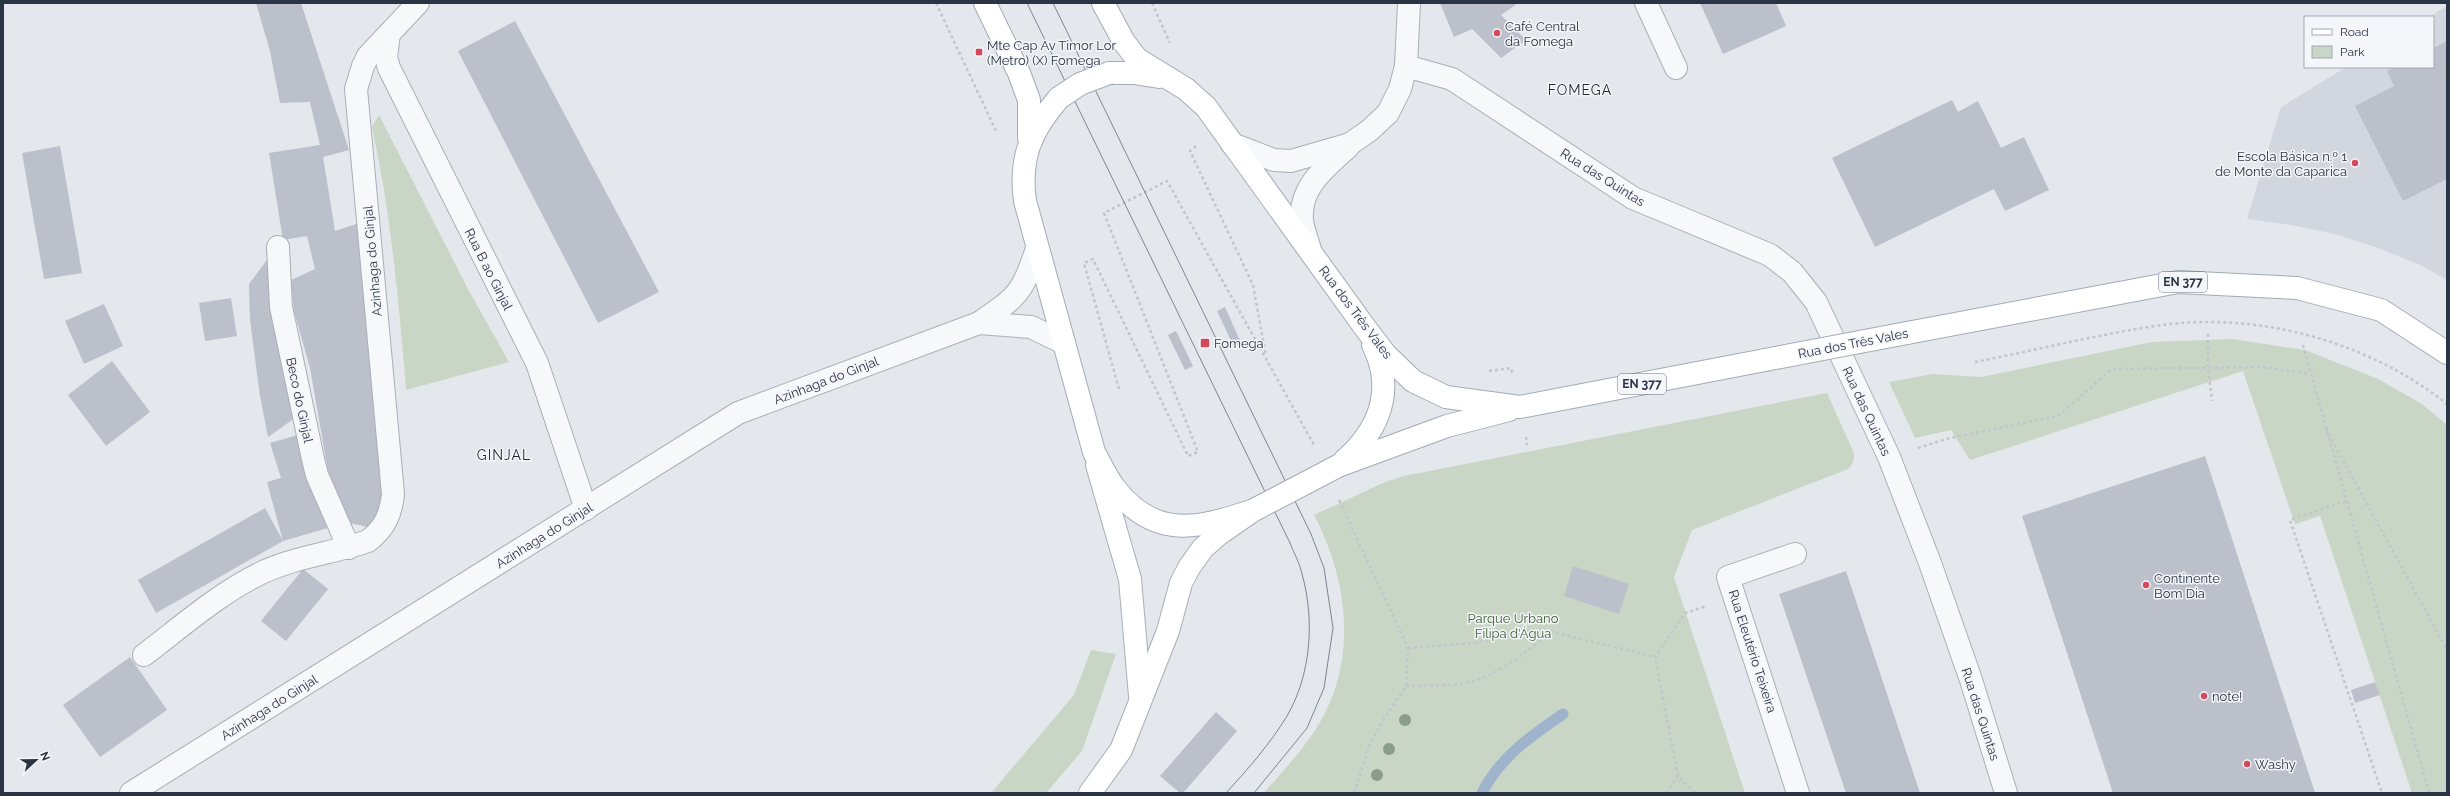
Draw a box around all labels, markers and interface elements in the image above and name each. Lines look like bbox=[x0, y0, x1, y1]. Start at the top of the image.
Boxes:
legend bbox=[2304, 16, 2434, 68]
place label: Café Central da Fomega bbox=[1505, 19, 1580, 49]
text: Road bbox=[2340, 25, 2369, 39]
marker: Café Central da Fomega bbox=[1492, 28, 1502, 38]
place label: Mte Cap Av Timor Lor (Metro) (X) Fomega bbox=[987, 38, 1117, 68]
text: Park bbox=[2340, 45, 2365, 59]
marker: Mte Cap Av Timor Lor (Metro) (X) Fomega bbox=[974, 47, 984, 57]
district label: FOMEGA bbox=[1548, 82, 1612, 98]
street label: Rua das Quintas bbox=[1558, 145, 1648, 209]
place label: Escola Básica n.º 1 de Monte da Caparica bbox=[2215, 149, 2347, 179]
marker: Escola Básica n.º 1 de Monte da Caparica bbox=[2350, 158, 2360, 168]
street label: Azinhaga do Ginjal bbox=[360, 205, 385, 317]
street label: Rua B ao Ginjal bbox=[461, 226, 516, 313]
street label: Rua dos Três Vales bbox=[1316, 263, 1395, 362]
road number: EN 377 bbox=[2159, 272, 2207, 292]
street label: Rua dos Três Vales bbox=[1797, 325, 1910, 362]
place label: Fomega bbox=[1214, 336, 1264, 351]
marker: Fomega bbox=[1199, 337, 1211, 349]
street label: Azinhaga do Ginjal bbox=[772, 353, 881, 407]
street label: Beco do Ginjal bbox=[283, 356, 316, 445]
street label: Rua das Quintas bbox=[1839, 364, 1894, 458]
road number: EN 377 bbox=[1618, 374, 1666, 394]
district label: GINJAL bbox=[477, 447, 531, 463]
street label: Azinhaga do Ginjal bbox=[493, 499, 596, 571]
place label: Continente Bom Dia bbox=[2154, 571, 2220, 601]
marker: Continente Bom Dia bbox=[2141, 580, 2151, 590]
street label: Rua Eleutério Teixeira bbox=[1726, 588, 1780, 715]
park label: Parque Urbano Filipa d'Água bbox=[1468, 611, 1559, 641]
street label: Rua das Quintas bbox=[1958, 666, 2003, 763]
street label: Azinhaga do Ginjal bbox=[218, 671, 321, 743]
place label: note! bbox=[2212, 689, 2242, 704]
marker: note! bbox=[2199, 691, 2209, 701]
north arrow bbox=[16, 740, 56, 780]
text: N bbox=[37, 750, 52, 763]
place label: Washy bbox=[2255, 757, 2296, 772]
marker: Washy bbox=[2242, 759, 2252, 769]

